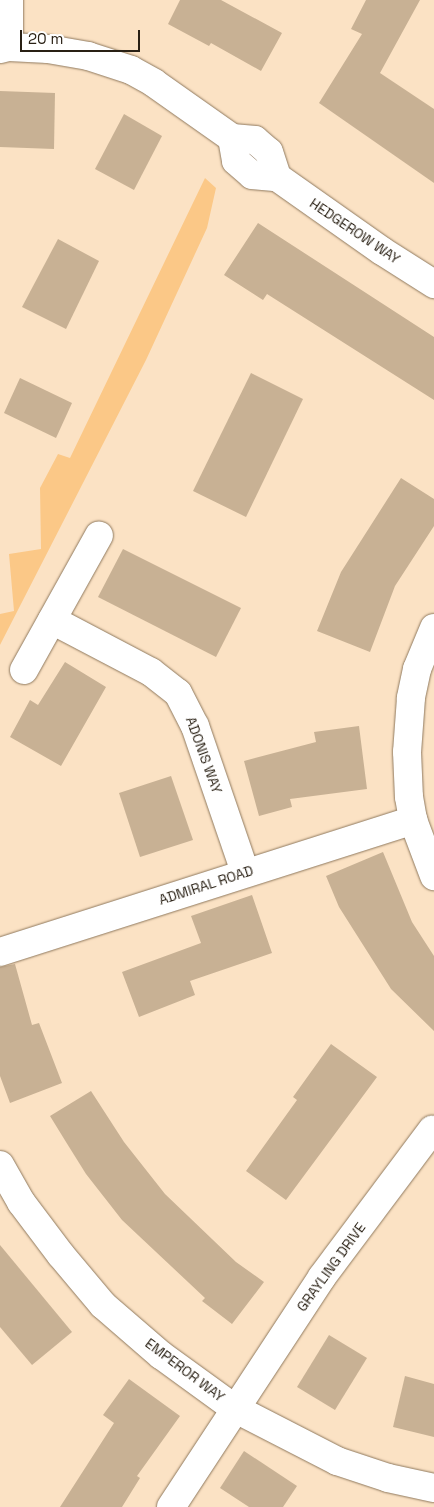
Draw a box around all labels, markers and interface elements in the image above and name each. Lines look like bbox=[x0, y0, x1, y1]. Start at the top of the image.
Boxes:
scale bar bbox=[22, 20, 142, 52]
text: 20 m bbox=[28, 29, 63, 48]
street label: HEDGEROW WAY bbox=[307, 195, 403, 267]
street label: ADONIS WAY bbox=[182, 714, 226, 796]
street label: ADMIRAL ROAD bbox=[156, 862, 256, 908]
street label: GRAYLING DRIVE bbox=[293, 1219, 369, 1315]
street label: EMPEROR WAY bbox=[142, 1335, 228, 1405]

